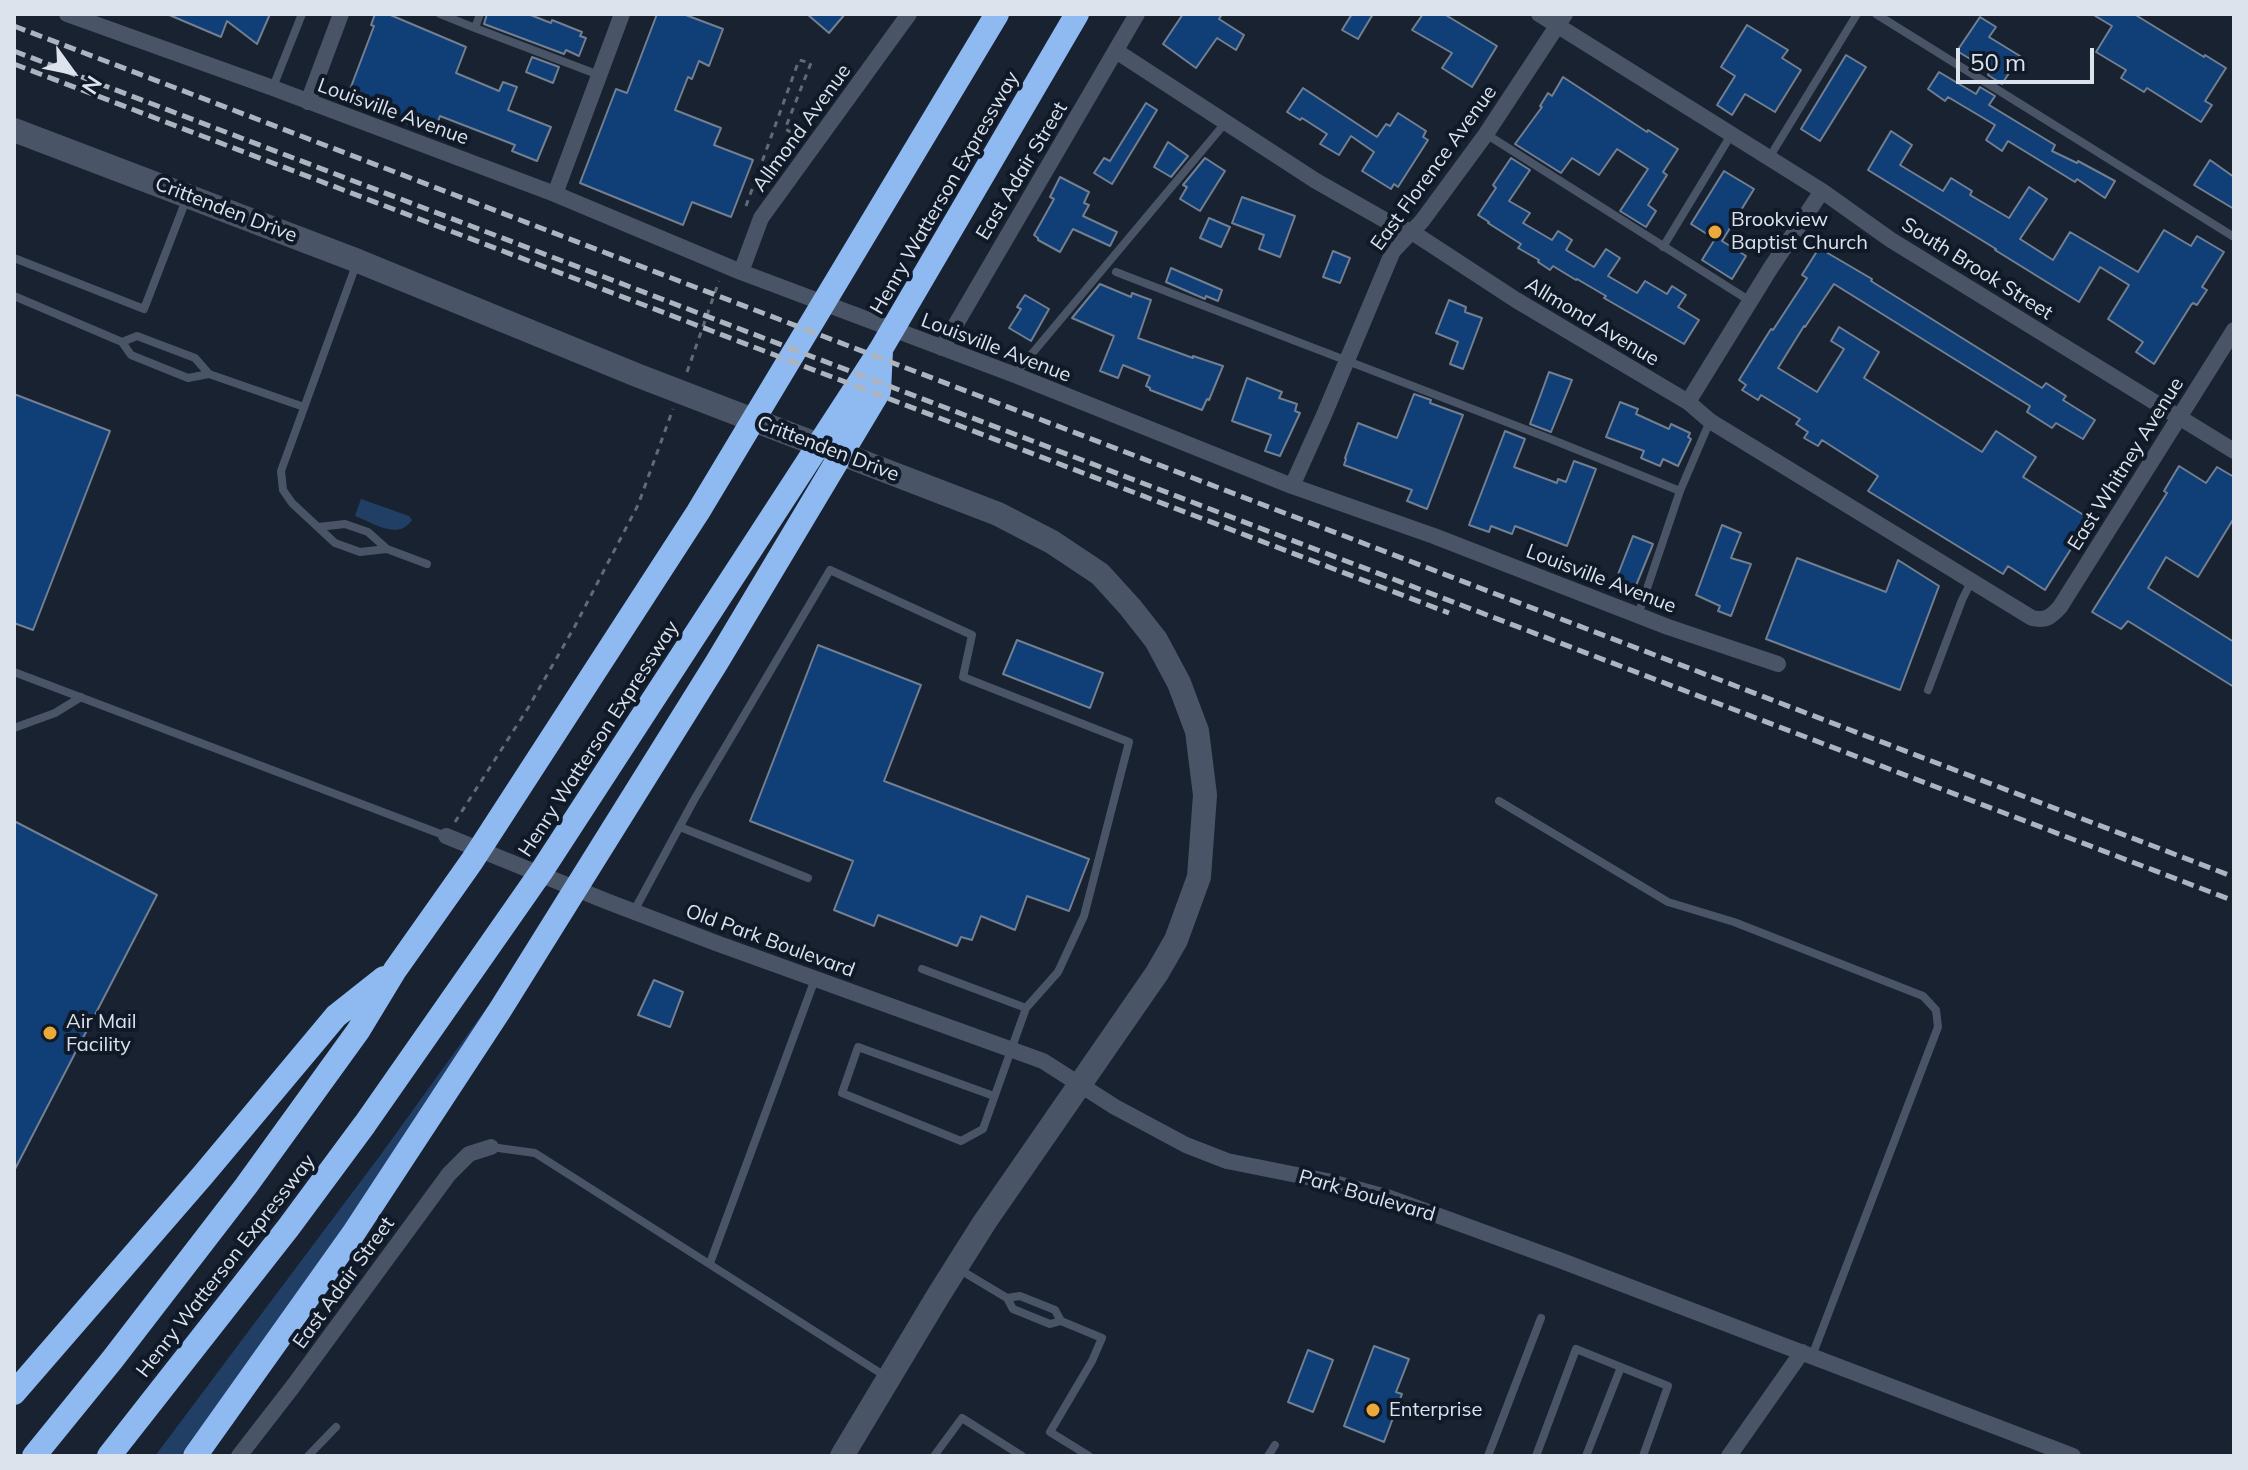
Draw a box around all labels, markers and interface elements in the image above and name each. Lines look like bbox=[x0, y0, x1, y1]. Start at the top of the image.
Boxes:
north arrow bbox=[32, 32, 112, 112]
scale bar bbox=[1960, 32, 2098, 82]
text: 50 m bbox=[1970, 47, 2026, 77]
street label: Allmond Avenue bbox=[748, 60, 856, 196]
street label: Henry Watterson Expressway bbox=[865, 67, 1025, 319]
text: N bbox=[76, 70, 108, 100]
street label: Louisville Avenue bbox=[314, 74, 472, 150]
street label: East Florence Avenue bbox=[1366, 81, 1502, 255]
street label: East Adair Street bbox=[971, 98, 1073, 244]
street label: Crittenden Drive bbox=[152, 172, 300, 248]
place label: Brookview Baptist Church bbox=[1731, 208, 1868, 255]
street label: South Brook Street bbox=[1897, 213, 2057, 325]
marker: Brookview Baptist Church bbox=[1706, 223, 1724, 241]
street label: Allmond Avenue bbox=[1521, 273, 1663, 371]
street label: Louisville Avenue bbox=[918, 308, 1074, 388]
street label: East Whitney Avenue bbox=[2063, 373, 2189, 555]
street label: Crittenden Drive bbox=[754, 411, 902, 487]
street label: Louisville Avenue bbox=[1523, 539, 1679, 619]
street label: Henry Watterson Expressway bbox=[514, 617, 684, 861]
street label: Old Park Boulevard bbox=[682, 899, 858, 983]
place label: Air Mail Facility bbox=[66, 1010, 137, 1057]
marker: Air Mail Facility bbox=[41, 1024, 59, 1042]
street label: Henry Watterson Expressway bbox=[131, 1150, 321, 1382]
street label: Park Boulevard bbox=[1296, 1165, 1438, 1227]
street label: East Adair Street bbox=[288, 1213, 400, 1353]
place label: Enterprise bbox=[1389, 1398, 1482, 1422]
marker: Enterprise bbox=[1364, 1401, 1382, 1419]

